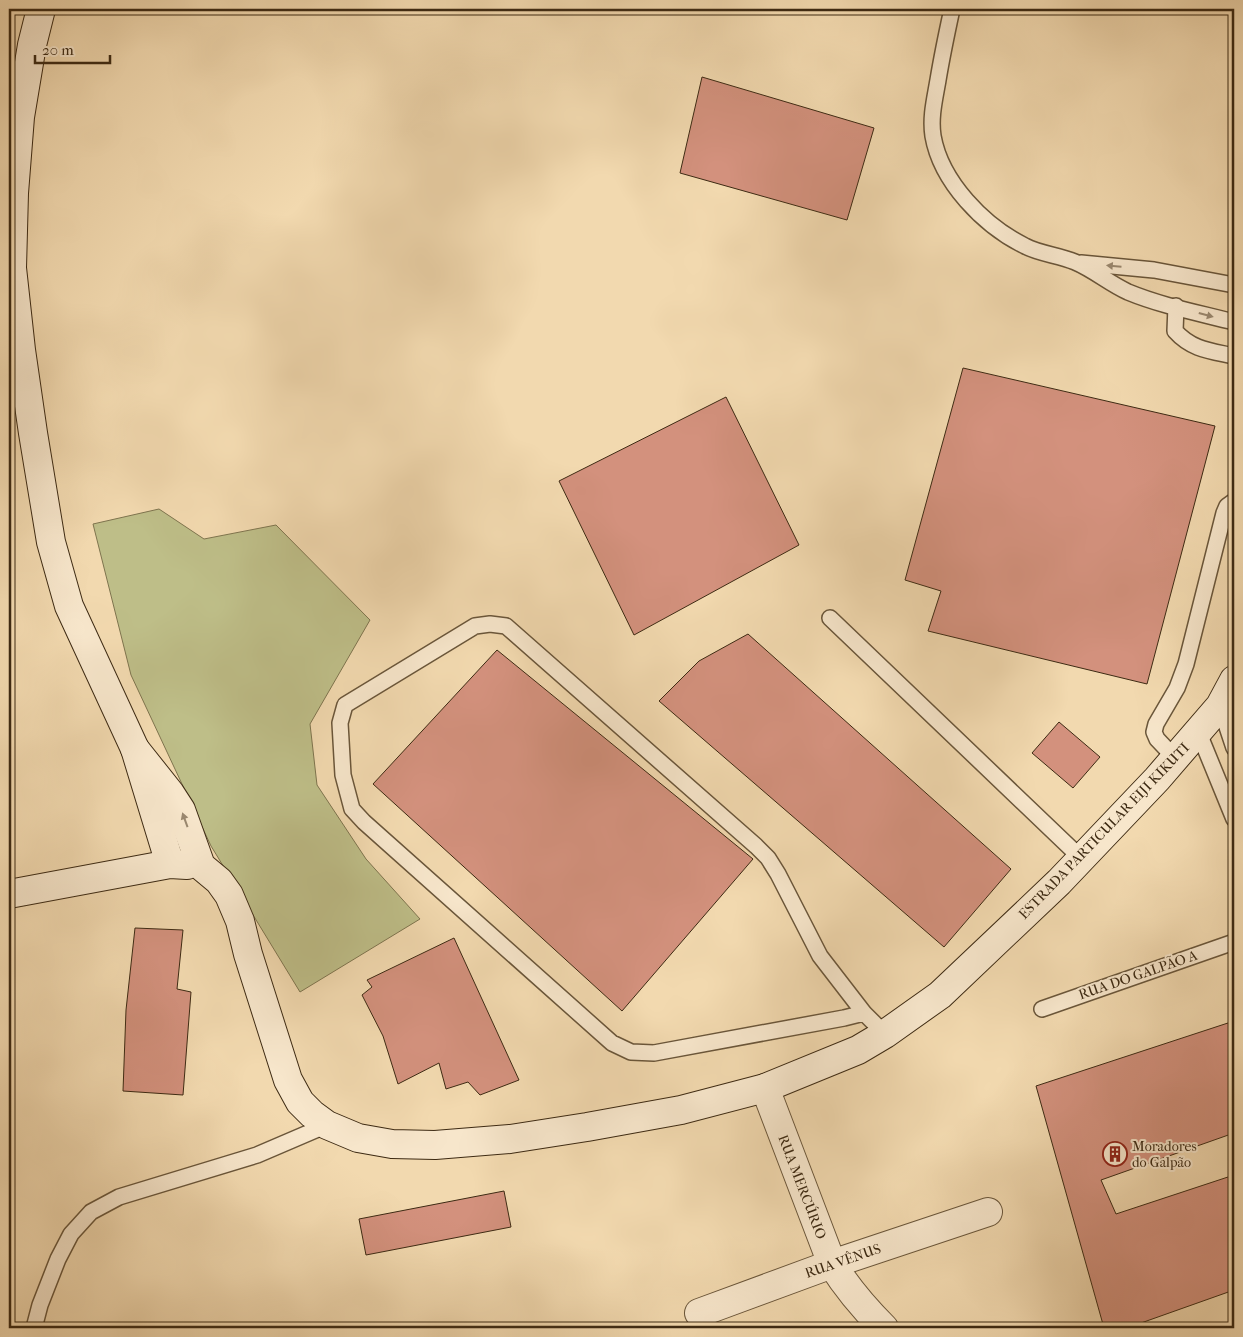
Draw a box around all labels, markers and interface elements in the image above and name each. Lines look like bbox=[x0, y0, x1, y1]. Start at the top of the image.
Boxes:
scale bar bbox=[35, 32, 110, 64]
text: 20 m bbox=[42, 41, 74, 59]
one-way arrow bbox=[1106, 262, 1122, 270]
one-way arrow bbox=[1199, 311, 1214, 319]
street label: ESTRADA PARTICULAR EIJI KIKUTI bbox=[1015, 739, 1193, 923]
one-way arrow bbox=[181, 812, 189, 827]
street label: RUA DO GALPÃO A bbox=[1076, 946, 1201, 1003]
street label: RUA MERCÚRIO bbox=[774, 1132, 831, 1242]
place label: Moradores do Galpão bbox=[1132, 1138, 1197, 1171]
building icon: Moradores do Galpão bbox=[1102, 1141, 1128, 1167]
street label: RUA VÊNUS bbox=[803, 1239, 883, 1282]

